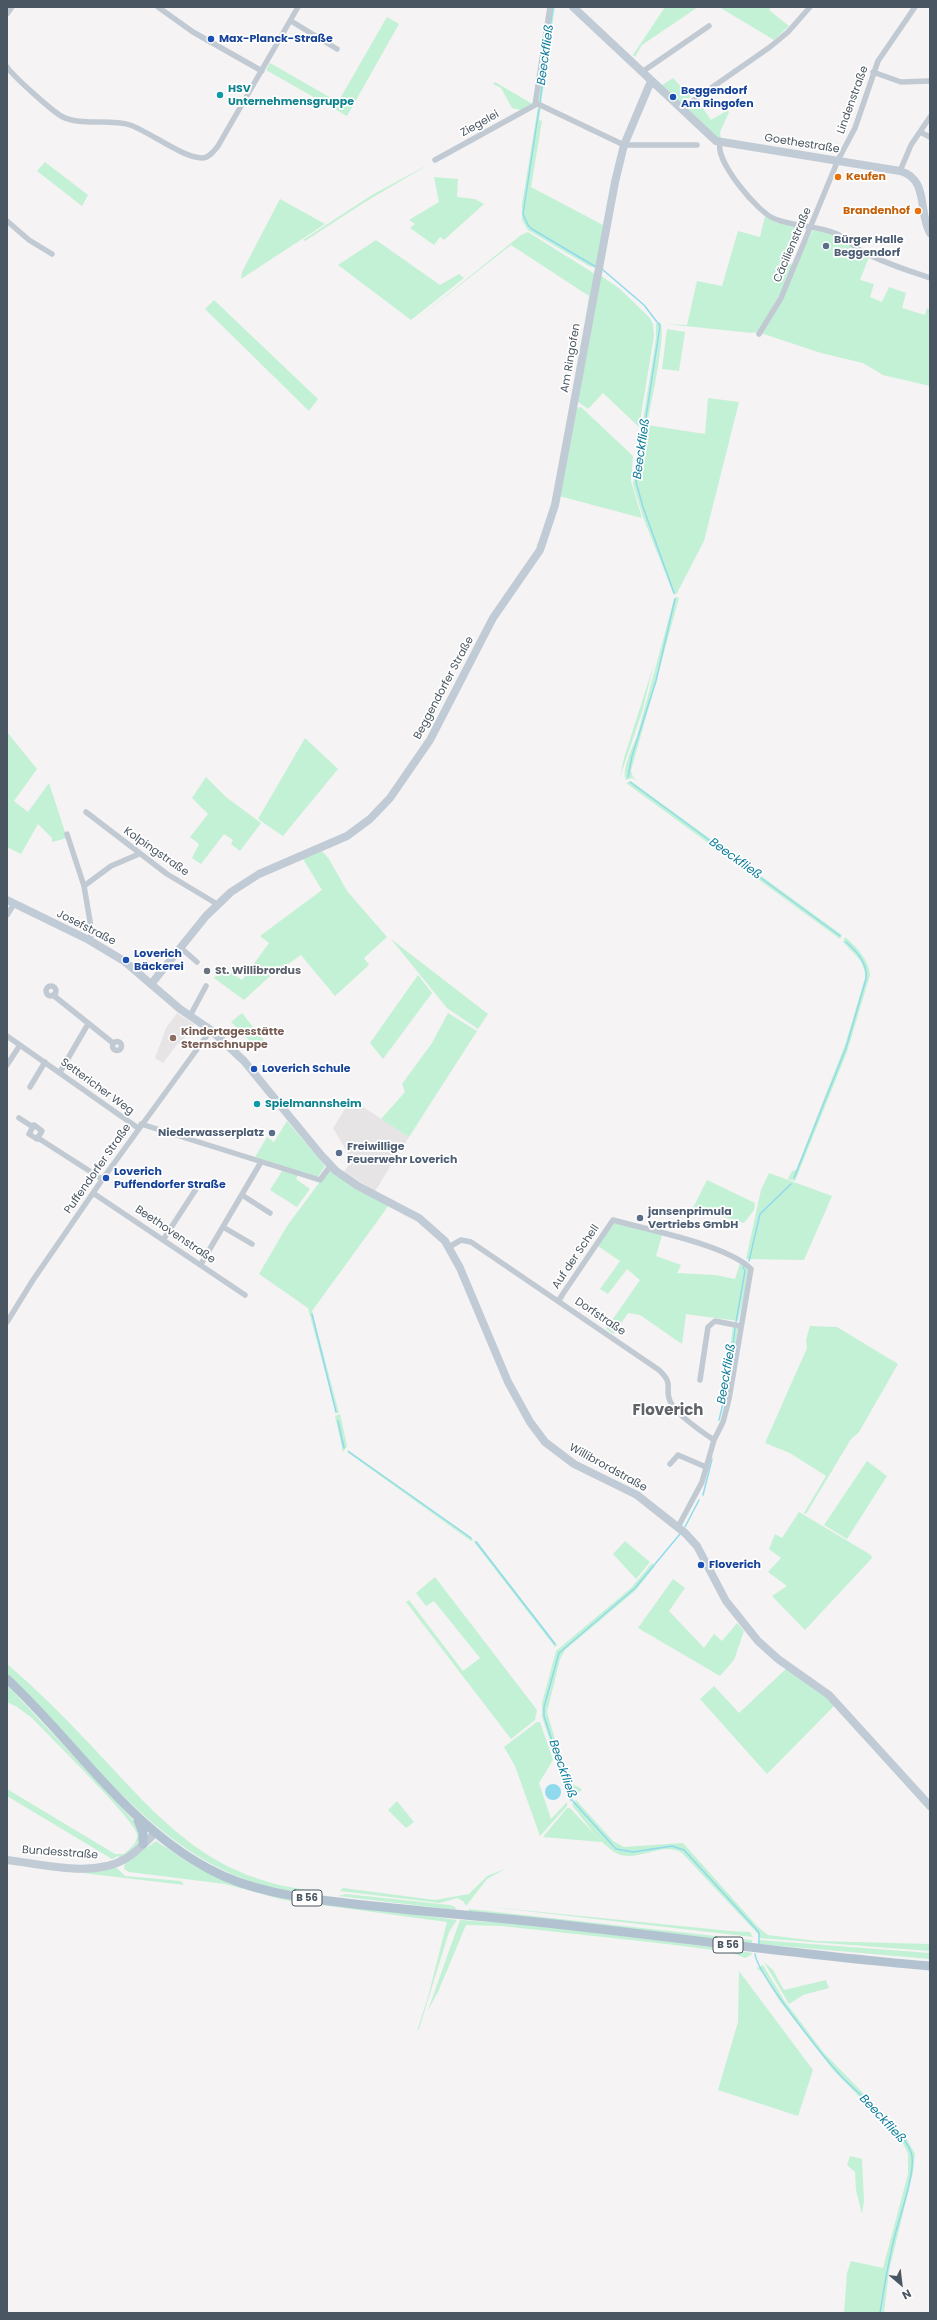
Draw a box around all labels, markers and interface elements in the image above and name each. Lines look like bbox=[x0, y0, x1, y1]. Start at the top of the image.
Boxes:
water label: Beeckfließ bbox=[535, 24, 557, 86]
place label: Max-Planck-Straße bbox=[219, 32, 333, 46]
marker: Max-Planck-Straße bbox=[206, 34, 216, 44]
street label: Lindenstraße bbox=[835, 64, 871, 136]
place label: HSV Unternehmensgruppe bbox=[228, 82, 354, 108]
place label: Beggendorf Am Ringofen bbox=[681, 84, 754, 110]
marker: HSV Unternehmensgruppe bbox=[215, 90, 225, 100]
marker: Beggendorf Am Ringofen bbox=[668, 92, 678, 102]
street label: Ziegelei bbox=[458, 108, 502, 140]
street label: Goethestraße bbox=[763, 132, 841, 156]
place label: Keufen bbox=[846, 170, 886, 184]
marker: Keufen bbox=[833, 172, 843, 182]
place label: Brandenhof bbox=[843, 204, 910, 218]
street label: Cäcilienstraße bbox=[771, 206, 815, 284]
marker: Brandenhof bbox=[913, 206, 923, 216]
place label: Bürger Halle Beggendorf bbox=[834, 233, 903, 259]
marker: Bürger Halle Beggendorf bbox=[821, 241, 831, 251]
street label: Am Ringofen bbox=[558, 322, 584, 394]
water label: Beeckfließ bbox=[631, 418, 653, 480]
street label: Beggendorfer Straße bbox=[411, 634, 477, 742]
street label: Kolpingstraße bbox=[121, 825, 191, 879]
water label: Beeckfließ bbox=[706, 835, 764, 883]
street label: Josefstraße bbox=[54, 907, 118, 949]
place label: Loverich Bäckerei bbox=[134, 947, 184, 973]
marker: Loverich Bäckerei bbox=[121, 955, 131, 965]
place label: St. Willibrordus bbox=[215, 964, 301, 978]
marker: St. Willibrordus bbox=[202, 966, 212, 976]
place label: Kindertagesstätte Sternschnuppe bbox=[181, 1025, 284, 1051]
marker: Kindertagesstätte Sternschnuppe bbox=[168, 1033, 178, 1043]
street label: Settericher Weg bbox=[58, 1056, 136, 1118]
place label: Loverich Schule bbox=[262, 1062, 351, 1076]
marker: Loverich Schule bbox=[249, 1064, 259, 1074]
place label: Spielmannsheim bbox=[265, 1097, 362, 1111]
marker: Spielmannsheim bbox=[252, 1099, 262, 1109]
street label: Puffendorfer Straße bbox=[62, 1121, 134, 1217]
place label: Niederwasserplatz bbox=[158, 1126, 264, 1140]
marker: Niederwasserplatz bbox=[267, 1128, 277, 1138]
place label: Freiwillige Feuerwehr Loverich bbox=[347, 1140, 457, 1166]
marker: Freiwillige Feuerwehr Loverich bbox=[334, 1148, 344, 1158]
place label: Loverich Puffendorfer Straße bbox=[114, 1165, 226, 1191]
marker: Loverich Puffendorfer Straße bbox=[101, 1173, 111, 1183]
street label: Beethovenstraße bbox=[132, 1203, 218, 1267]
place label: jansenprimula Vertriebs GmbH bbox=[648, 1205, 738, 1231]
marker: jansenprimula Vertriebs GmbH bbox=[635, 1213, 645, 1223]
street label: Auf der Schell bbox=[550, 1222, 602, 1292]
street label: Dorfstraße bbox=[572, 1295, 628, 1339]
water label: Beeckfließ bbox=[715, 1343, 739, 1405]
district label: Floverich bbox=[633, 1402, 703, 1420]
street label: Willibrordstraße bbox=[567, 1441, 649, 1495]
place label: Floverich bbox=[709, 1558, 761, 1572]
marker: Floverich bbox=[696, 1560, 706, 1570]
water label: Beeckfließ bbox=[545, 1738, 579, 1800]
street label: Bundesstraße bbox=[21, 1844, 99, 1862]
road number: B 56 bbox=[292, 1890, 322, 1906]
road number: B 56 bbox=[713, 1937, 743, 1953]
water label: Beeckfließ bbox=[856, 2092, 908, 2146]
north arrow bbox=[881, 2264, 921, 2304]
text: N bbox=[899, 2286, 914, 2304]

